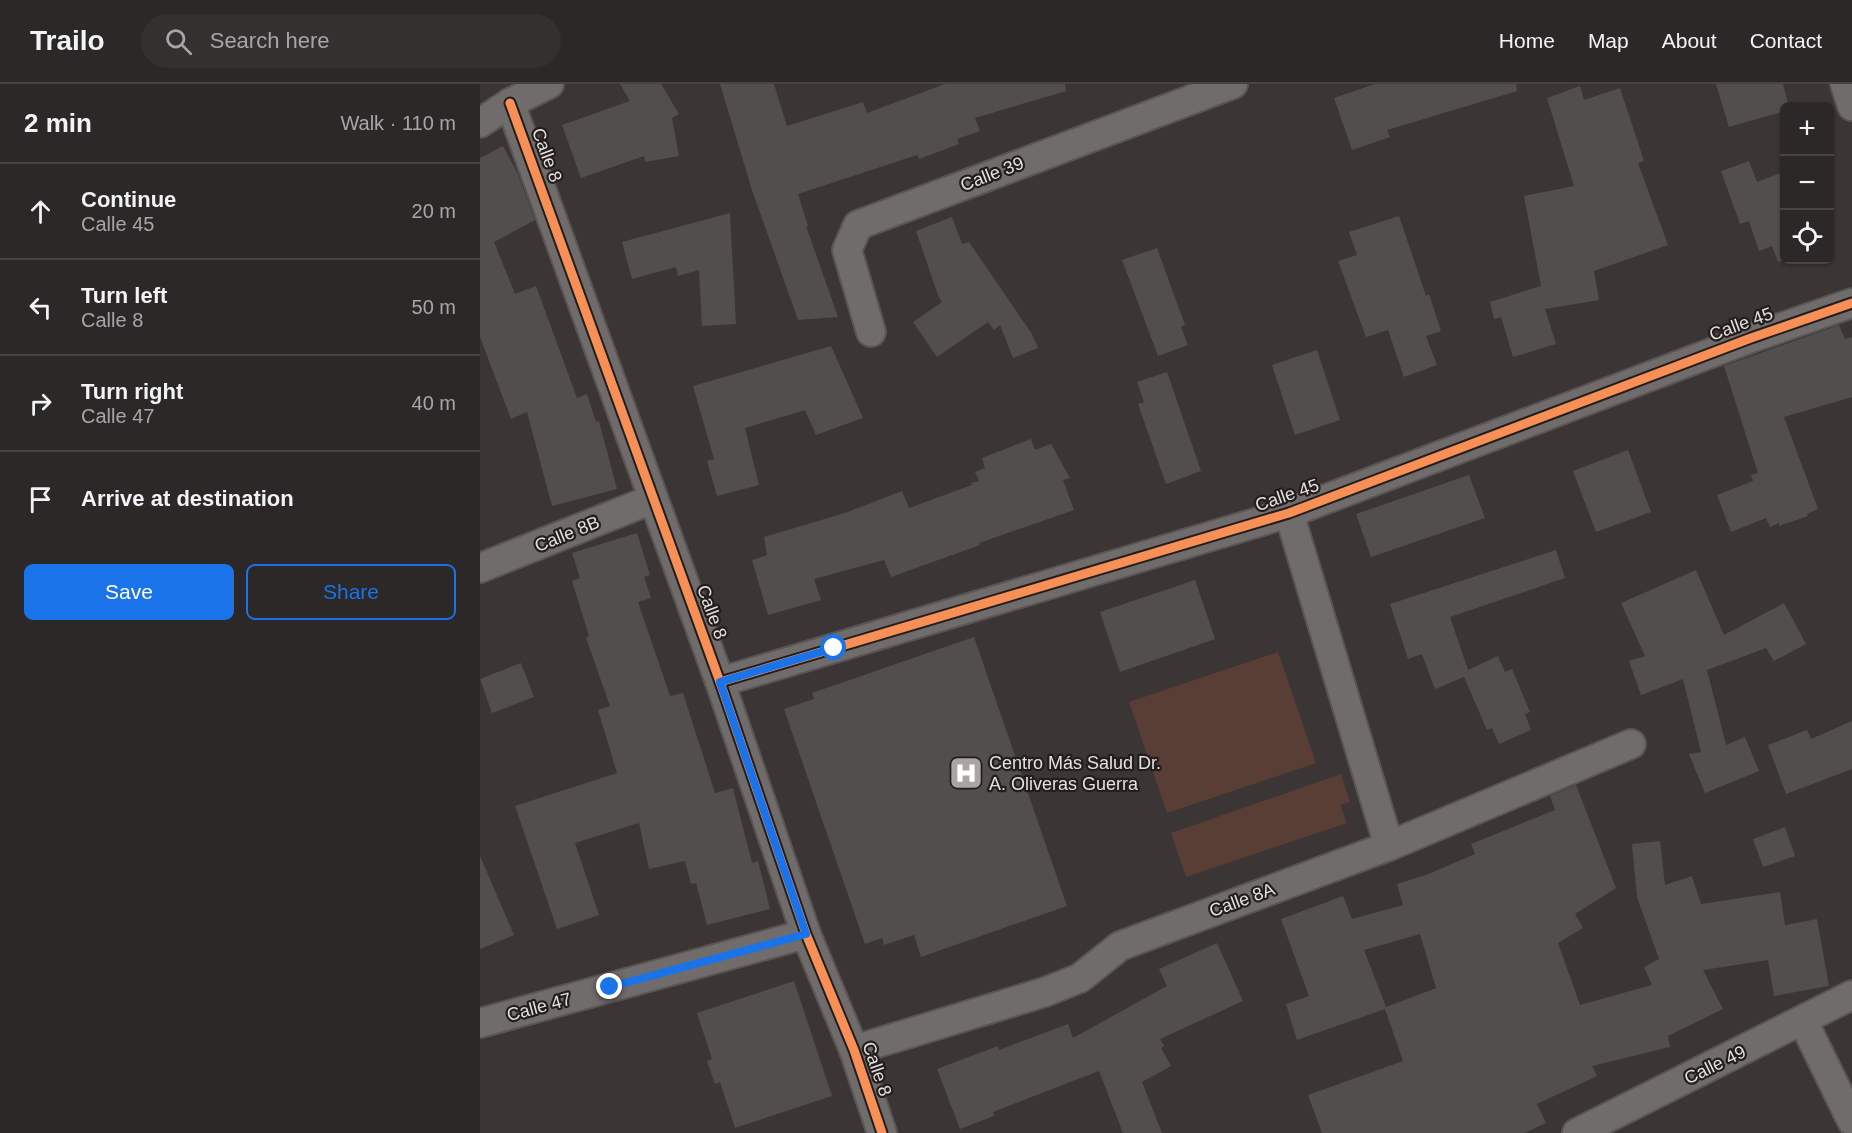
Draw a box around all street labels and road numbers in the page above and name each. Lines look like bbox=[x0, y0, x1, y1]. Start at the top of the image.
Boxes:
street label: Calle 8 bbox=[528, 125, 566, 185]
street label: Calle 39 bbox=[958, 153, 1026, 195]
street label: Calle 45 bbox=[1707, 303, 1775, 345]
street label: Calle 45 bbox=[1253, 475, 1321, 515]
street label: Calle 8B bbox=[532, 512, 602, 556]
street label: Calle 8 bbox=[693, 582, 731, 642]
street label: Calle 8A bbox=[1207, 879, 1277, 921]
street label: Calle 47 bbox=[505, 989, 573, 1025]
street label: Calle 8 bbox=[858, 1039, 896, 1099]
street label: Calle 49 bbox=[1681, 1042, 1749, 1088]

